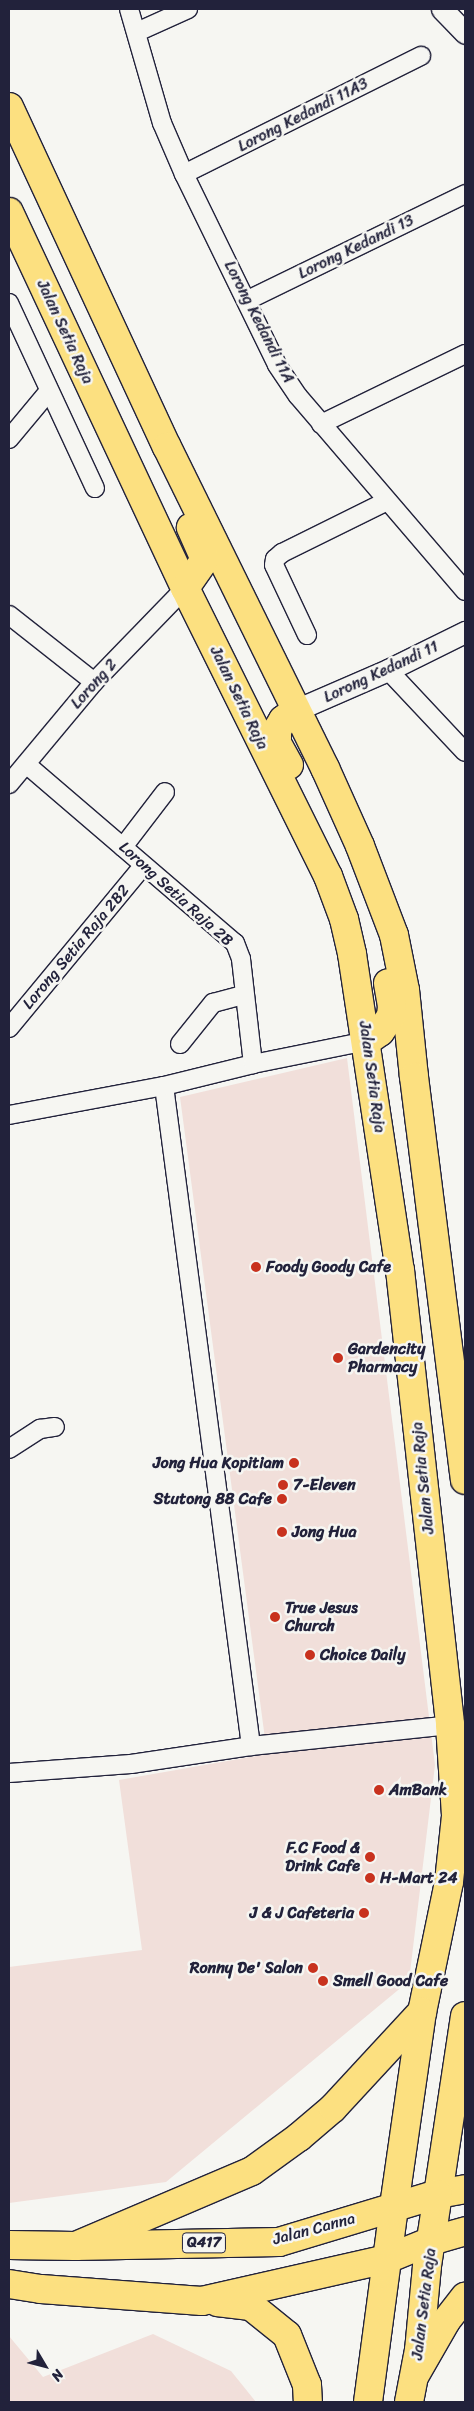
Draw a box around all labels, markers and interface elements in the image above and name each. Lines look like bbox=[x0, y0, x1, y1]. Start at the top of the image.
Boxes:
street label: Lorong Kedandi 11A3 bbox=[234, 74, 372, 156]
street label: Lorong Kedandi 13 bbox=[295, 211, 417, 283]
street label: Lorong Kedandi 11A bbox=[220, 257, 298, 387]
street label: Jalan Setia Raja bbox=[32, 276, 98, 388]
street label: Lorong Kedandi 11 bbox=[320, 637, 442, 707]
street label: Jalan Setia Raja bbox=[205, 643, 273, 753]
street label: Lorong 2 bbox=[67, 655, 121, 713]
street label: Lorong Setia Raja 2B bbox=[115, 838, 237, 950]
street label: Lorong Setia Raja 2B2 bbox=[18, 881, 134, 1013]
street label: Jalan Setia Raja bbox=[355, 1019, 389, 1135]
place label: Foody Goody Cafe bbox=[266, 1257, 392, 1277]
marker: Foody Goody Cafe bbox=[250, 1261, 262, 1273]
place label: Gardencity Pharmacy bbox=[348, 1339, 425, 1377]
marker: Gardencity Pharmacy bbox=[332, 1352, 344, 1364]
street label: Jalan Setia Raja bbox=[408, 1420, 438, 1536]
place label: Jong Hua Kopitiam bbox=[153, 1453, 284, 1473]
marker: Jong Hua Kopitiam bbox=[288, 1457, 300, 1469]
place label: 7-Eleven bbox=[293, 1475, 356, 1495]
marker: 7-Eleven bbox=[277, 1479, 289, 1491]
place label: Stutong 88 Cafe bbox=[154, 1489, 272, 1509]
marker: Stutong 88 Cafe bbox=[276, 1493, 288, 1505]
place label: Jong Hua bbox=[292, 1522, 356, 1542]
marker: Jong Hua bbox=[276, 1526, 288, 1538]
place label: True Jesus Church bbox=[285, 1598, 359, 1636]
marker: True Jesus Church bbox=[269, 1611, 281, 1623]
place label: Choice Daily bbox=[320, 1645, 406, 1665]
marker: Choice Daily bbox=[304, 1649, 316, 1661]
place label: AmBank bbox=[389, 1780, 447, 1800]
marker: AmBank bbox=[373, 1784, 385, 1796]
place label: F.C Food & Drink Cafe bbox=[285, 1838, 360, 1876]
marker: F.C Food & Drink Cafe bbox=[364, 1851, 376, 1863]
place label: H-Mart 24 bbox=[380, 1868, 457, 1888]
marker: H-Mart 24 bbox=[364, 1872, 376, 1884]
place label: J & J Cafeteria bbox=[249, 1903, 354, 1923]
marker: J & J Cafeteria bbox=[358, 1907, 370, 1919]
place label: Ronny De' Salon bbox=[188, 1958, 303, 1978]
marker: Ronny De' Salon bbox=[307, 1962, 319, 1974]
place label: Smell Good Cafe bbox=[333, 1971, 449, 1991]
marker: Smell Good Cafe bbox=[317, 1975, 329, 1987]
street label: Jalan Canna bbox=[271, 2209, 357, 2249]
road number: Q417 bbox=[182, 2230, 226, 2256]
street label: Jalan Setia Raja bbox=[408, 2246, 440, 2362]
north arrow bbox=[20, 2341, 70, 2391]
text: N bbox=[44, 2364, 70, 2387]

